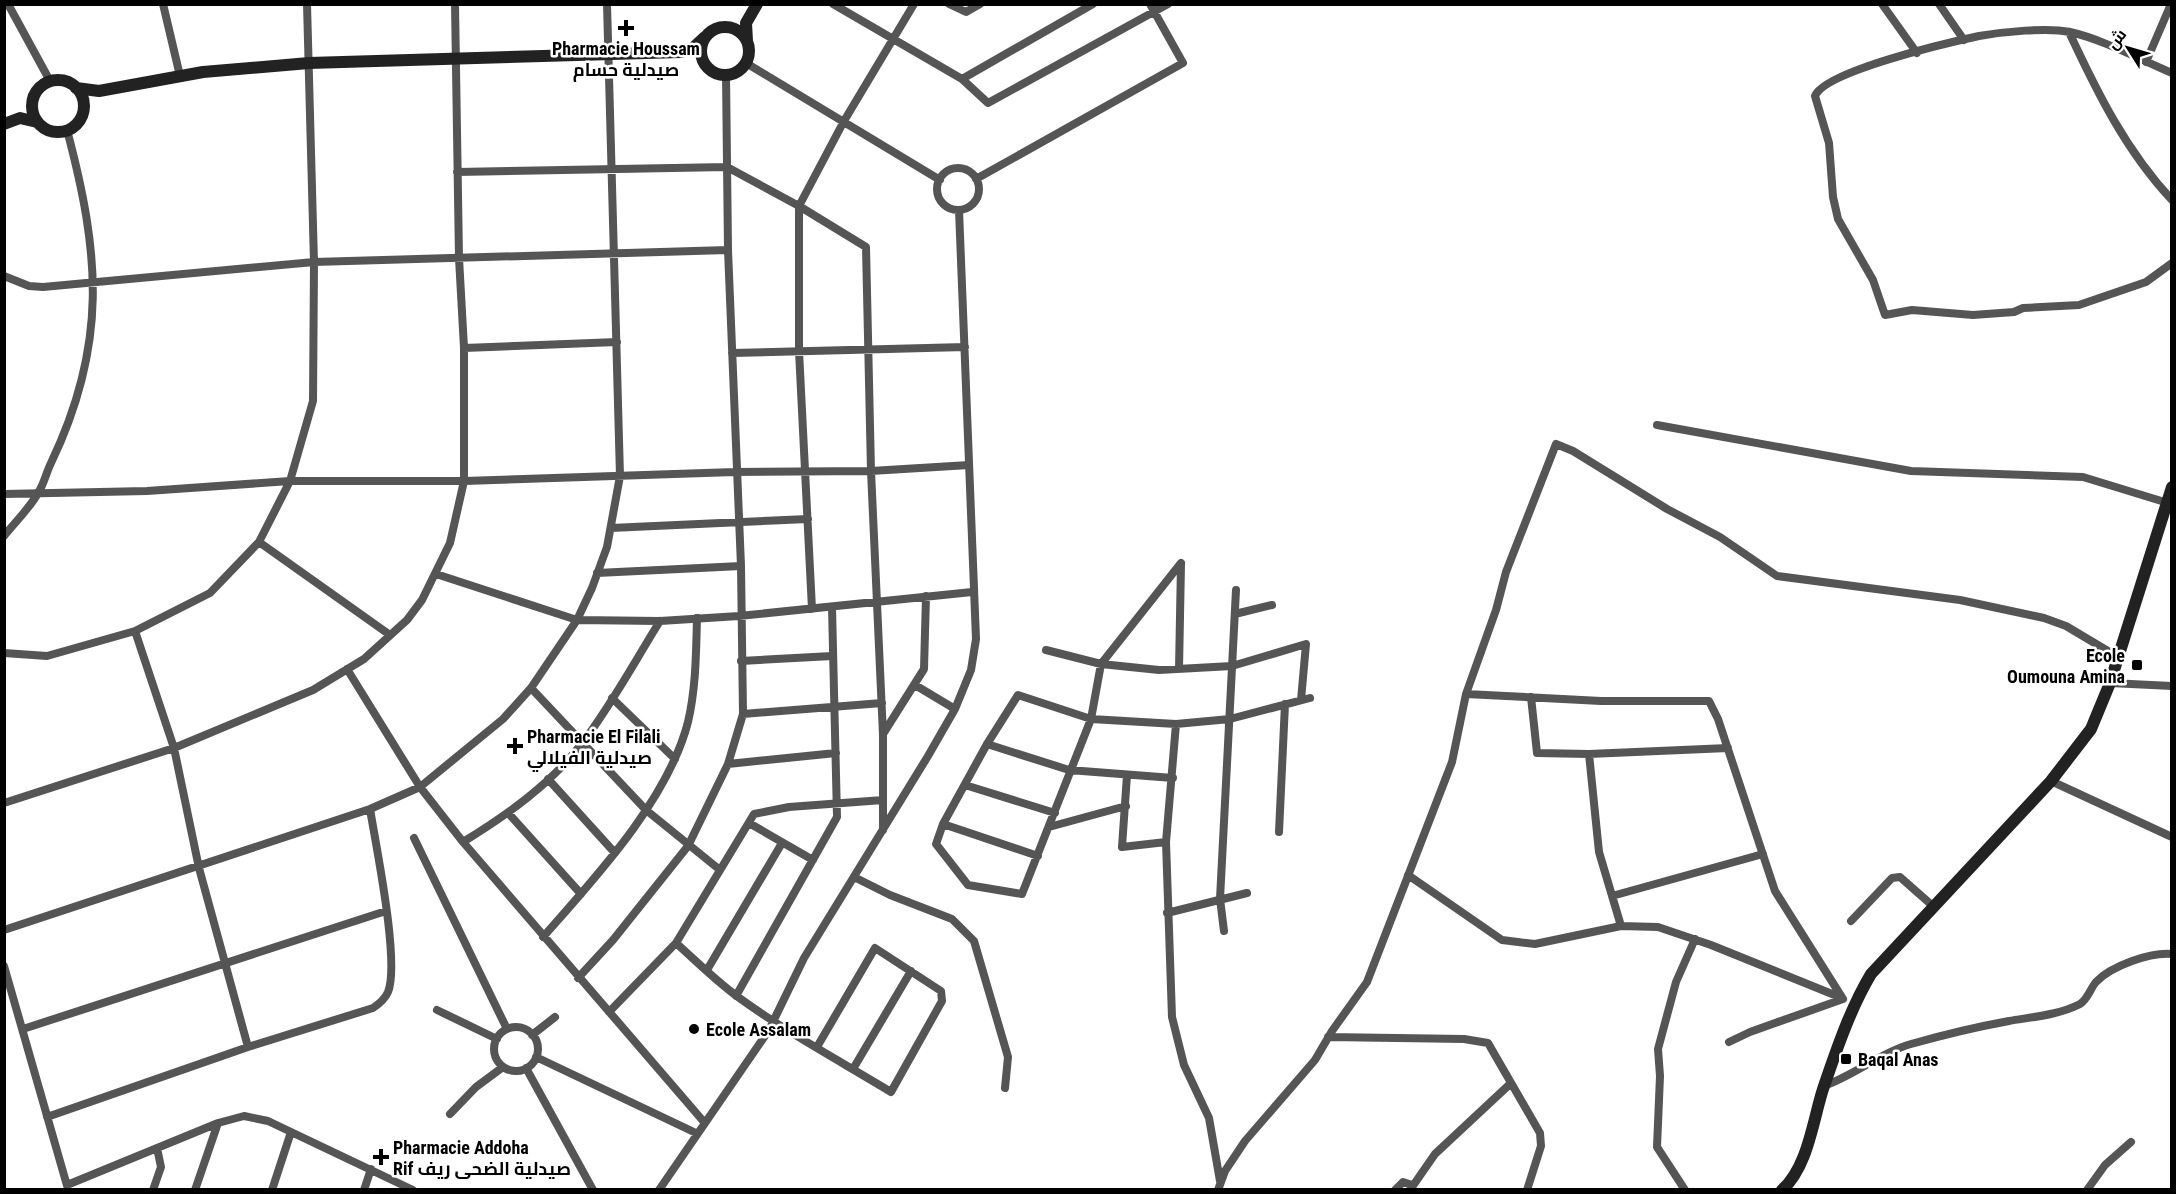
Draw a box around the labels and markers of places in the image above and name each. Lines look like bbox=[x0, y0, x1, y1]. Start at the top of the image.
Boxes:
marker: Pharmacie Houssam صيدلية حسام bbox=[619, 21, 633, 35]
place label: Pharmacie Houssam صيدلية حسام bbox=[552, 38, 700, 82]
place label: Ecole Oumouna Amina bbox=[2007, 645, 2125, 687]
marker: Ecole Oumouna Amina bbox=[2130, 658, 2144, 672]
place label: Pharmacie El Filali صيدلية الفيلالي bbox=[527, 726, 661, 773]
marker: Pharmacie El Filali صيدلية الفيلالي bbox=[508, 739, 522, 753]
place label: Ecole Assalam bbox=[706, 1019, 811, 1040]
marker: Ecole Assalam bbox=[687, 1022, 701, 1036]
place label: Baqal Anas bbox=[1858, 1049, 1939, 1070]
marker: Baqal Anas bbox=[1839, 1052, 1853, 1066]
place label: Pharmacie Addoha Rif صيدلية الضحى ريف bbox=[393, 1137, 571, 1180]
marker: Pharmacie Addoha Rif صيدلية الضحى ريف bbox=[374, 1150, 388, 1164]

